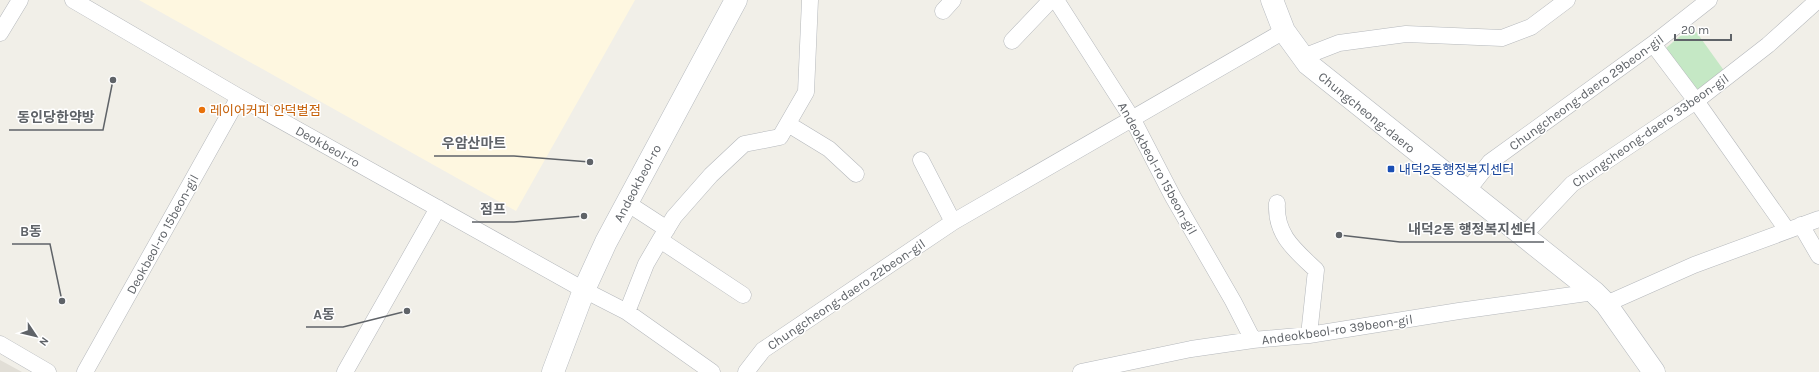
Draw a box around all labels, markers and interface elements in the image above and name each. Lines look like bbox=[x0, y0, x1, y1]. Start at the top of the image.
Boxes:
scale bar bbox=[1675, 16, 1731, 42]
text: 20 m bbox=[1681, 23, 1709, 37]
street label: Chungcheong-daero 29beon-gil bbox=[1506, 31, 1666, 153]
street label: Chungcheong-daero bbox=[1315, 69, 1418, 156]
street label: Chungcheong-daero 33beon-gil bbox=[1569, 71, 1731, 190]
street label: Andeokbeol-ro 15beon-gil bbox=[1115, 99, 1200, 237]
place label: 레이어커피 안덕벌점 bbox=[210, 103, 321, 118]
callout: 동인당한약방 bbox=[9, 104, 103, 130]
marker: 레이어커피 안덕벌점 bbox=[197, 105, 207, 115]
text: 동인당한약방 bbox=[17, 109, 95, 126]
street label: Deokbeol-ro bbox=[293, 123, 363, 170]
callout: 우암산마트 bbox=[434, 130, 514, 156]
text: 우암산마트 bbox=[442, 135, 506, 152]
street label: Andeokbeol-ro bbox=[611, 142, 664, 225]
place label: 내덕2동행정복지센터 bbox=[1399, 162, 1514, 177]
marker: 내덕2동행정복지센터 bbox=[1386, 164, 1396, 174]
street label: Deokbeol-ro 15beon-gil bbox=[123, 172, 202, 297]
callout: 점프 bbox=[472, 196, 514, 222]
text: 점프 bbox=[480, 201, 506, 218]
callout: 내덕2동 행정복지센터 bbox=[1400, 216, 1544, 242]
callout: B동 bbox=[12, 218, 50, 244]
text: 내덕2동 행정복지센터 bbox=[1408, 221, 1536, 238]
text: B동 bbox=[20, 223, 42, 240]
street label: Chungcheong-daero 22beon-gil bbox=[765, 236, 928, 353]
callout: A동 bbox=[306, 301, 343, 327]
text: A동 bbox=[313, 306, 335, 323]
street label: Andeokbeol-ro 39beon-gil bbox=[1260, 311, 1414, 348]
north arrow bbox=[16, 316, 56, 356]
text: N bbox=[36, 334, 51, 348]

